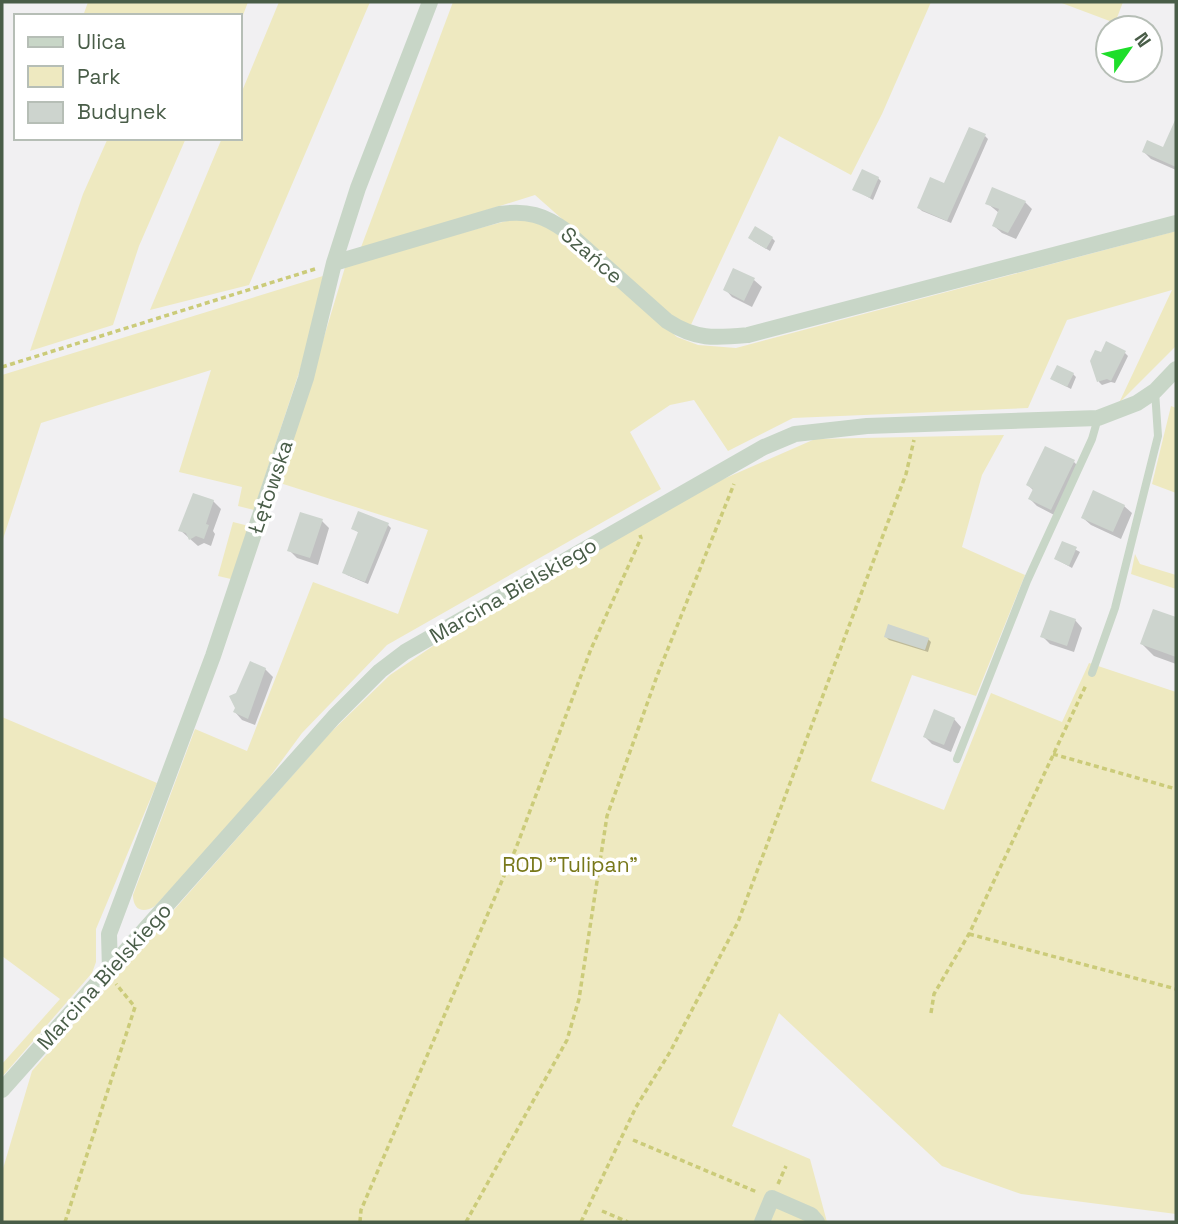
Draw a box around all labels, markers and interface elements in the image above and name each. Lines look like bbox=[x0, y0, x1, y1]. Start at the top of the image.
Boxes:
legend bbox=[14, 14, 242, 140]
north arrow bbox=[1094, 14, 1164, 84]
text: Ulica bbox=[77, 28, 126, 55]
text: N bbox=[1129, 28, 1157, 52]
text: Park bbox=[77, 63, 121, 90]
text: Budynek bbox=[77, 98, 167, 125]
street label: Szańce bbox=[555, 221, 629, 289]
street label: Łętowska bbox=[241, 436, 299, 538]
street label: Marcina Bielskiego bbox=[424, 531, 602, 649]
park label: ROD "Tulipan" bbox=[502, 851, 638, 878]
street label: Marcina Bielskiego bbox=[31, 897, 177, 1055]

